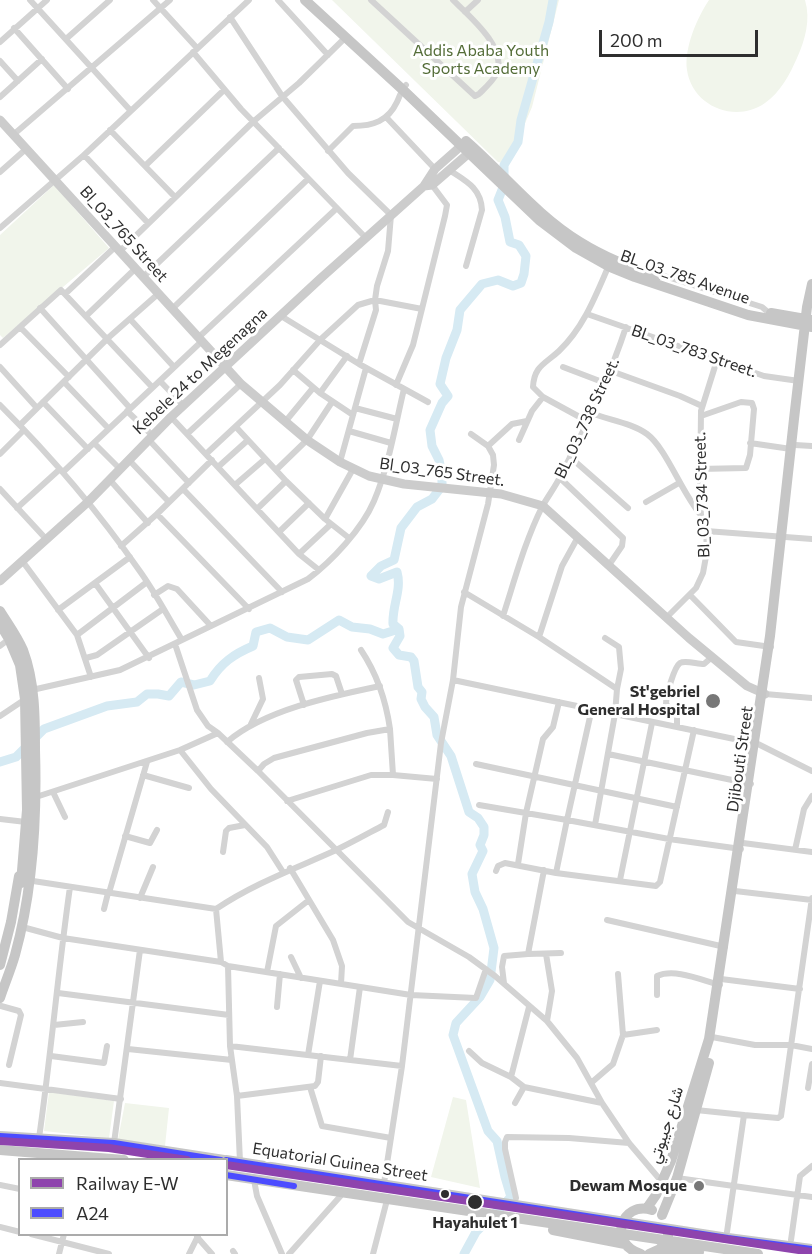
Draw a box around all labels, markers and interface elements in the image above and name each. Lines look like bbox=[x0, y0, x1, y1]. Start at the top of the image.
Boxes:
scale bar bbox=[602, 18, 761, 56]
text: 200 m bbox=[610, 29, 663, 51]
park label: Addis Ababa Youth Sports Academy bbox=[413, 41, 549, 79]
street label: Bl_03_765 Street bbox=[76, 182, 172, 286]
street label: BL_03_785 Avenue bbox=[618, 246, 752, 308]
street label: Kebele 24 to Megenagna bbox=[129, 304, 271, 438]
street label: BL_03_783 Street. bbox=[629, 321, 759, 381]
street label: BL_03_738 Street. bbox=[551, 354, 623, 482]
street label: Bl_03_734 Street. bbox=[690, 432, 714, 558]
street label: Bl_03_765 Street. bbox=[378, 454, 506, 490]
place label: St'gebriel General Hospital bbox=[578, 682, 700, 720]
marker: St'gebriel General Hospital bbox=[704, 692, 722, 710]
street label: Djibouti Street bbox=[723, 705, 757, 813]
street label: شارع جيبوتي bbox=[645, 1084, 687, 1166]
street label: Equatorial Guinea Street bbox=[251, 1139, 429, 1185]
legend bbox=[18, 1158, 228, 1236]
text: Railway E-W bbox=[76, 1172, 179, 1194]
place label: Dewam Mosque bbox=[569, 1176, 687, 1196]
marker: Dewam Mosque bbox=[692, 1179, 706, 1193]
unlabelled marker bbox=[439, 1188, 451, 1200]
marker: Hayahulet 1 bbox=[466, 1193, 484, 1211]
text: A24 bbox=[76, 1202, 109, 1224]
place label: Hayahulet 1 bbox=[432, 1213, 518, 1233]

